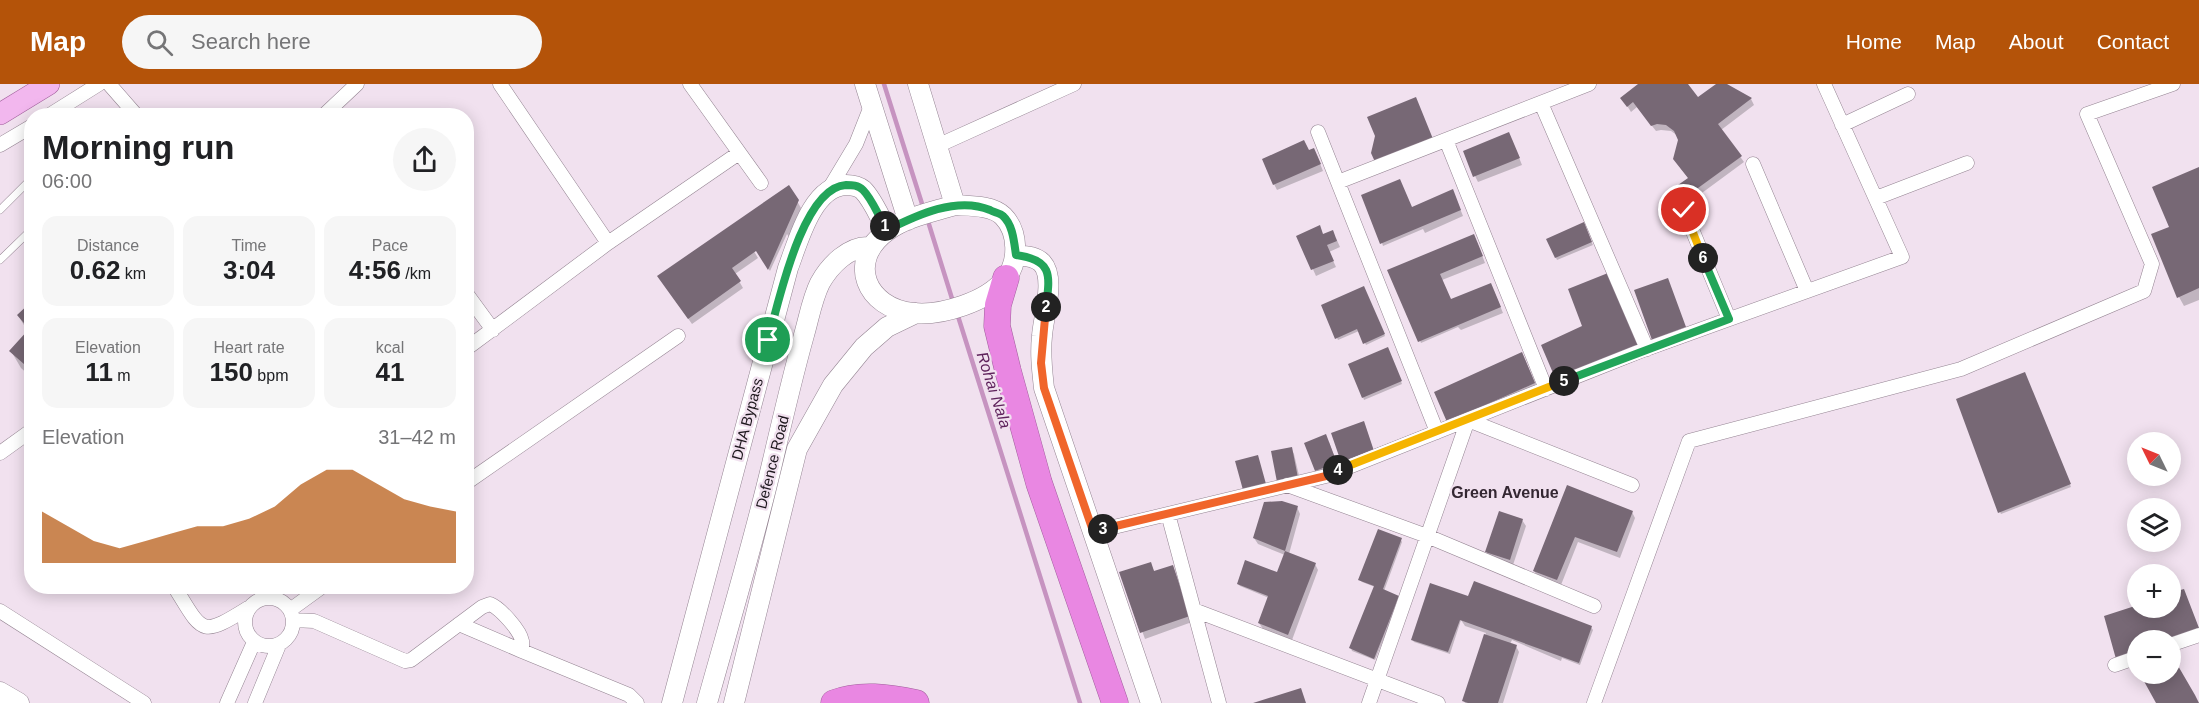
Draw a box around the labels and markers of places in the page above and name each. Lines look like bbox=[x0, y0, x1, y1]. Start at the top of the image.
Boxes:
pin bbox=[1658, 184, 1709, 235]
pin: 1 bbox=[870, 211, 900, 241]
pin: 6 bbox=[1688, 243, 1718, 273]
pin: 2 bbox=[1031, 292, 1061, 322]
pin bbox=[742, 314, 793, 365]
pin: 5 bbox=[1549, 366, 1579, 396]
pin: 4 bbox=[1323, 455, 1353, 485]
pin: 3 bbox=[1088, 514, 1118, 544]

